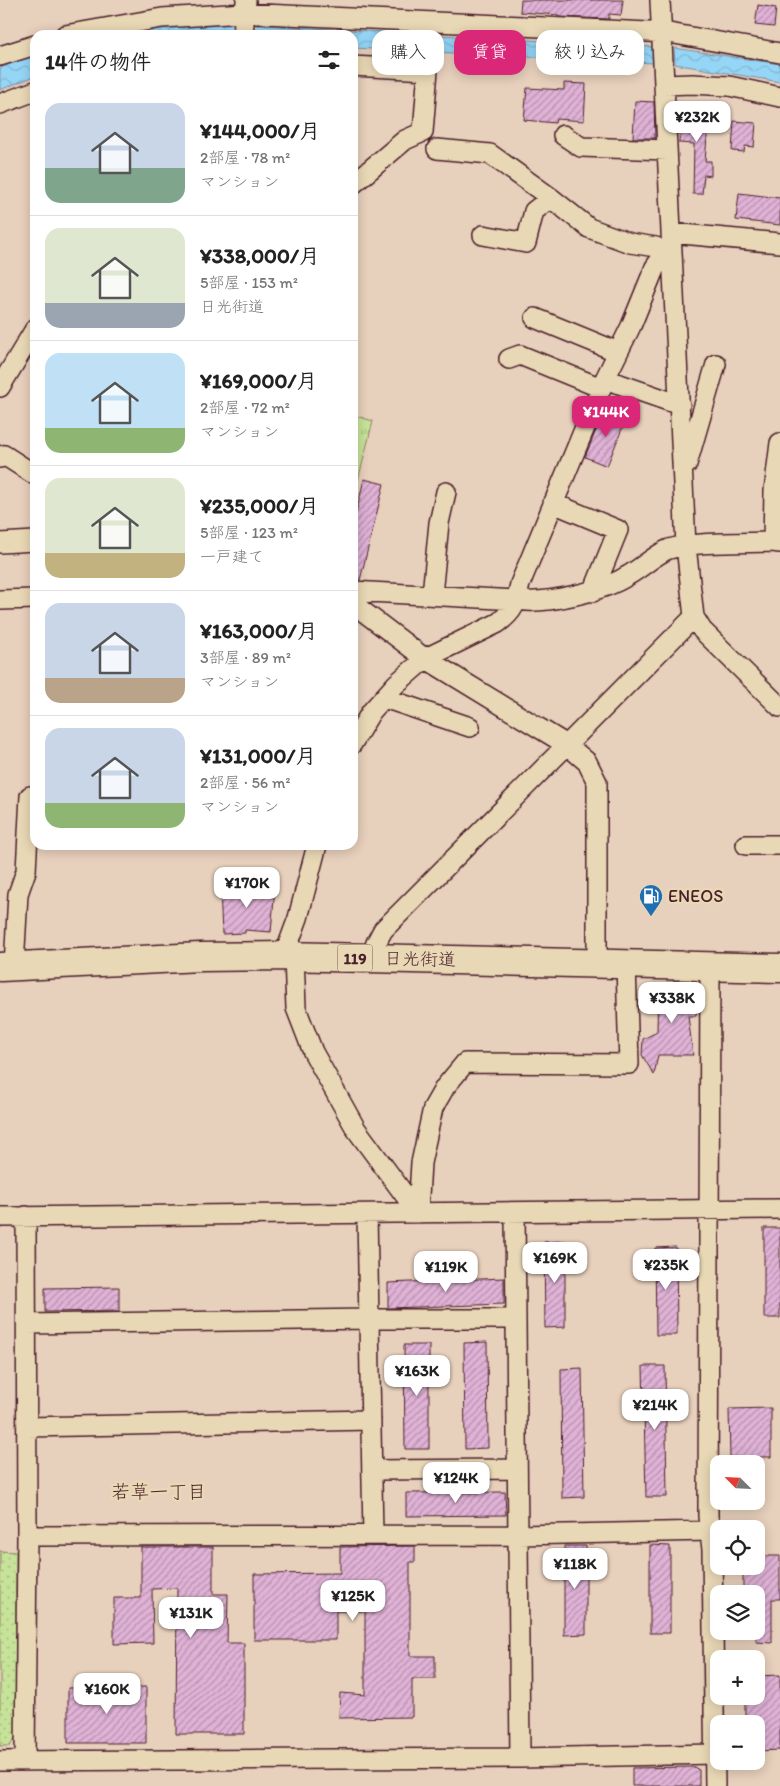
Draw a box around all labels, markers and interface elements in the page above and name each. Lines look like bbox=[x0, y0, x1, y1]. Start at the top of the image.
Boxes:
chip: 購入 bbox=[372, 30, 444, 75]
chip: 賃貸 bbox=[454, 30, 526, 75]
chip: 絞り込み bbox=[536, 30, 644, 75]
icon: filters bbox=[315, 46, 343, 74]
text: 14件の物件 bbox=[45, 49, 151, 74]
pin: ¥232K bbox=[662, 100, 732, 143]
text: ¥232K bbox=[675, 107, 719, 126]
text: ¥144,000/月 bbox=[200, 118, 320, 143]
icon: home bbox=[85, 123, 145, 183]
text: 2部屋 · 78 m² bbox=[200, 148, 290, 167]
text: マンション bbox=[200, 172, 279, 191]
text: ¥338,000/月 bbox=[200, 243, 320, 268]
icon: home bbox=[85, 248, 145, 308]
text: 5部屋 · 153 m² bbox=[200, 273, 298, 292]
text: 日光街道 bbox=[200, 297, 264, 316]
text: ¥169,000/月 bbox=[200, 368, 317, 393]
icon: home bbox=[85, 373, 145, 433]
pin: ¥144K bbox=[571, 396, 641, 438]
text: 2部屋 · 72 m² bbox=[200, 398, 290, 417]
text: ¥144K bbox=[583, 402, 629, 421]
text: マンション bbox=[200, 422, 279, 441]
text: ¥235,000/月 bbox=[200, 493, 319, 518]
icon: home bbox=[85, 498, 145, 558]
text: 5部屋 · 123 m² bbox=[200, 523, 298, 542]
text: 一戸建て bbox=[200, 547, 264, 566]
text: ¥163,000/月 bbox=[200, 618, 318, 643]
icon: home bbox=[85, 623, 145, 683]
text: 3部屋 · 89 m² bbox=[200, 648, 291, 667]
text: マンション bbox=[200, 672, 279, 691]
text: ¥131,000/月 bbox=[200, 743, 316, 768]
icon: home bbox=[85, 748, 145, 808]
text: 2部屋 · 56 m² bbox=[200, 773, 290, 792]
text: マンション bbox=[200, 797, 279, 816]
pin: ¥170K bbox=[212, 866, 282, 909]
text: ¥170K bbox=[225, 873, 269, 892]
fuel station icon: ENEOS bbox=[638, 883, 664, 917]
place label: ENEOS bbox=[668, 885, 723, 907]
road number: 119 bbox=[338, 944, 372, 971]
street label: 日光街道 bbox=[384, 947, 456, 971]
pin: ¥338K bbox=[637, 982, 707, 1024]
text: ¥338K bbox=[649, 988, 695, 1007]
pin: ¥169K bbox=[520, 1242, 590, 1284]
text: ¥169K bbox=[533, 1248, 577, 1267]
pin: ¥235K bbox=[631, 1248, 701, 1291]
pin: ¥119K bbox=[411, 1250, 481, 1293]
text: ¥235K bbox=[644, 1255, 688, 1274]
text: ¥119K bbox=[425, 1257, 467, 1276]
pin: ¥163K bbox=[382, 1354, 452, 1397]
text: ¥163K bbox=[395, 1361, 439, 1380]
pin: ¥214K bbox=[620, 1388, 690, 1431]
text: ¥214K bbox=[633, 1395, 677, 1414]
north arrow bbox=[710, 1455, 765, 1510]
map controls bbox=[710, 1455, 765, 1770]
pin: ¥124K bbox=[421, 1462, 491, 1504]
text: ¥124K bbox=[434, 1468, 478, 1487]
district label: 若草一丁目 bbox=[111, 1480, 207, 1503]
button: locate bbox=[710, 1520, 765, 1575]
pin: ¥118K bbox=[540, 1548, 610, 1590]
text: ¥118K bbox=[554, 1554, 596, 1573]
pin: ¥125K bbox=[318, 1580, 388, 1622]
button: layers bbox=[710, 1585, 765, 1640]
text: ¥125K bbox=[331, 1586, 375, 1605]
pin: ¥131K bbox=[156, 1596, 226, 1639]
text: ¥131K bbox=[170, 1603, 212, 1622]
button: + bbox=[710, 1650, 765, 1705]
pin: ¥160K bbox=[72, 1672, 142, 1715]
text: ¥160K bbox=[85, 1679, 129, 1698]
button: − bbox=[710, 1715, 765, 1770]

